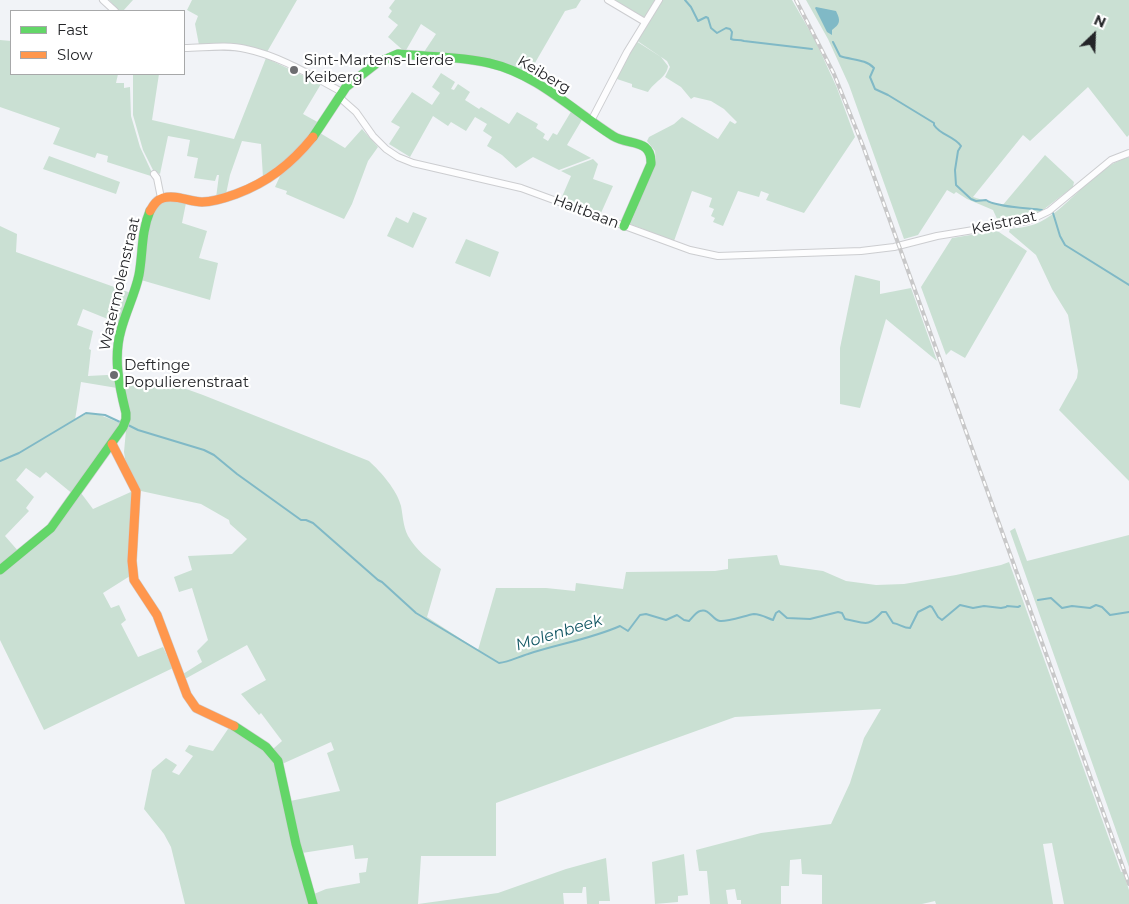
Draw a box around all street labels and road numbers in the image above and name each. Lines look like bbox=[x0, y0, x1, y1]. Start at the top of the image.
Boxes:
street label: Keiberg bbox=[514, 52, 574, 98]
street label: Haltbaan bbox=[551, 191, 621, 233]
street label: Keistraat bbox=[970, 207, 1038, 239]
street label: Watermolenstraat bbox=[96, 215, 144, 353]

